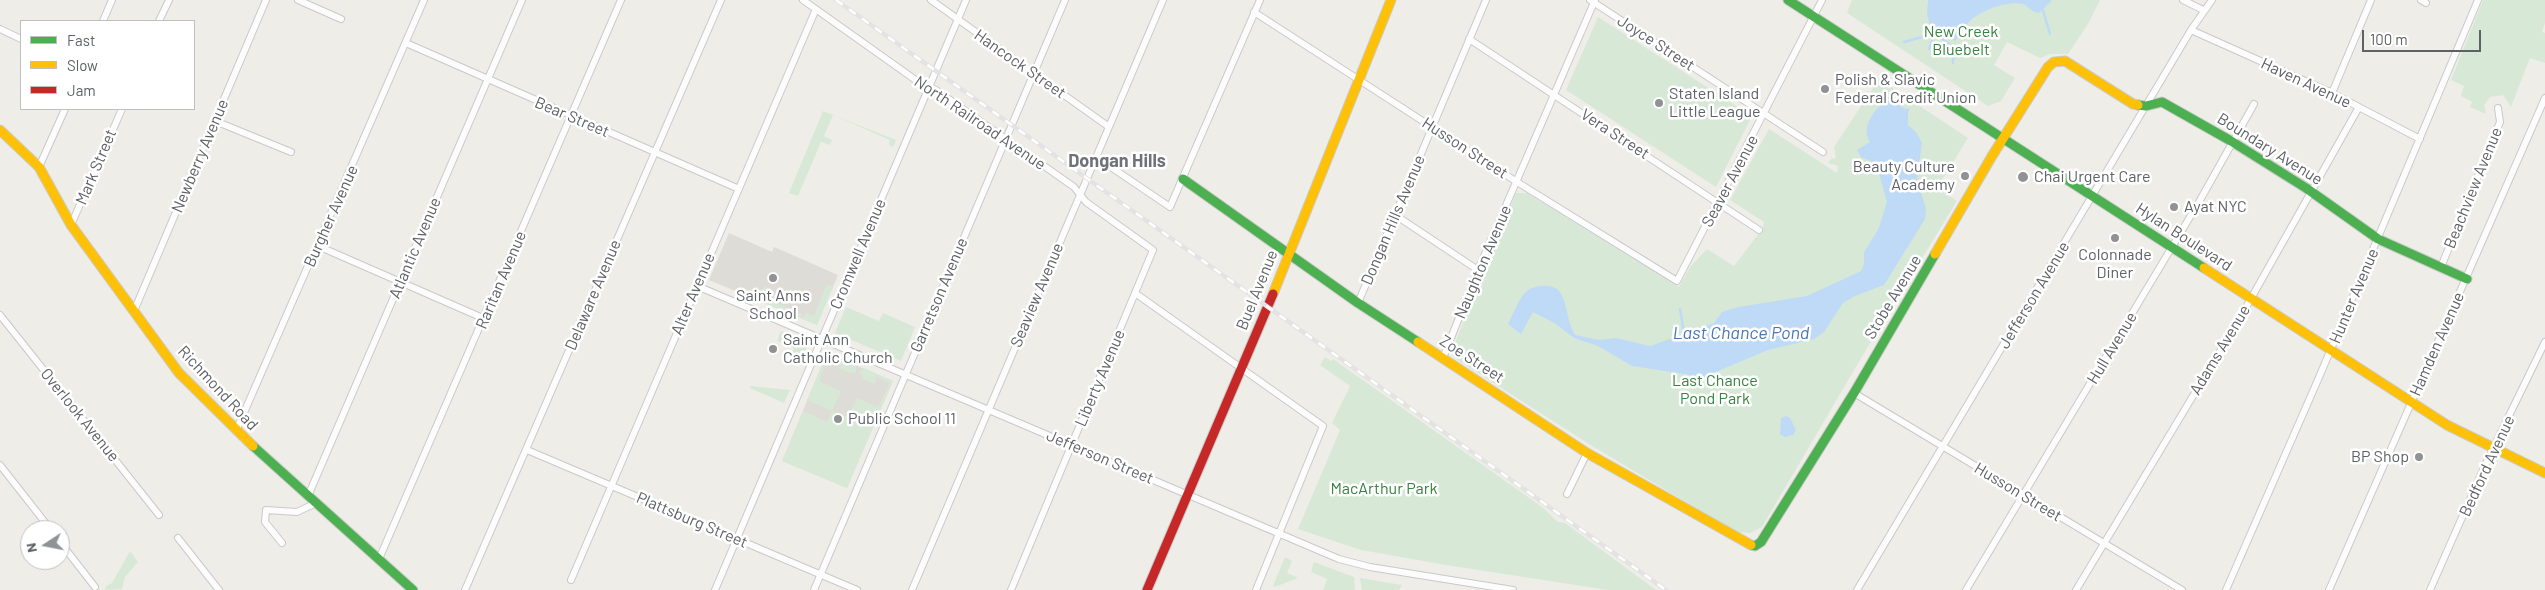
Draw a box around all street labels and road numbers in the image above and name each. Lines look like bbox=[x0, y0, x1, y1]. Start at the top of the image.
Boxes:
street label: Joyce Street bbox=[1614, 11, 1698, 75]
street label: Hancock Street bbox=[971, 25, 1069, 103]
street label: Haven Avenue bbox=[2258, 54, 2354, 112]
street label: North Railroad Avenue bbox=[911, 72, 1049, 174]
street label: Bear Street bbox=[532, 93, 612, 141]
street label: Newberry Avenue bbox=[167, 96, 233, 216]
street label: Vera Street bbox=[1577, 105, 1653, 163]
street label: Boundary Avenue bbox=[2214, 109, 2326, 189]
street label: Husson Street bbox=[1419, 113, 1511, 183]
street label: Beachview Avenue bbox=[2440, 125, 2506, 251]
street label: Mark Street bbox=[71, 126, 121, 208]
street label: Seaver Avenue bbox=[1698, 132, 1762, 230]
street label: Dongan Hills Avenue bbox=[1357, 152, 1429, 288]
street label: Burgher Avenue bbox=[300, 162, 362, 270]
street label: Atlantic Avenue bbox=[385, 194, 445, 302]
street label: Cromwell Avenue bbox=[826, 196, 890, 312]
street label: Hylan Boulevard bbox=[2132, 199, 2236, 275]
street label: Naughton Avenue bbox=[1450, 202, 1516, 322]
street label: Raritan Avenue bbox=[472, 228, 530, 332]
street label: Garretson Avenue bbox=[906, 235, 972, 355]
street label: Delaware Avenue bbox=[561, 237, 625, 353]
street label: Jefferson Avenue bbox=[1994, 238, 2074, 352]
street label: Seaview Avenue bbox=[1006, 240, 1068, 350]
street label: Hunter Avenue bbox=[2325, 245, 2383, 347]
street label: Buel Avenue bbox=[1232, 247, 1282, 333]
street label: Alter Avenue bbox=[667, 250, 719, 338]
street label: Stobe Avenue bbox=[1860, 251, 1926, 343]
street label: Hamden Avenue bbox=[2406, 289, 2468, 399]
street label: Adams Avenue bbox=[2186, 302, 2254, 398]
street label: Hull Avenue bbox=[2083, 309, 2141, 387]
street label: Liberty Avenue bbox=[1071, 327, 1129, 429]
street label: Zoe Street bbox=[1436, 331, 1508, 387]
street label: Richmond Road bbox=[174, 342, 262, 434]
street label: Overlook Avenue bbox=[36, 364, 124, 466]
street label: Bedford Avenue bbox=[2455, 412, 2519, 520]
street label: Jefferson Street bbox=[1044, 426, 1156, 488]
street label: Husson Street bbox=[1971, 458, 2065, 526]
street label: Plattsburg Street bbox=[633, 488, 751, 552]

